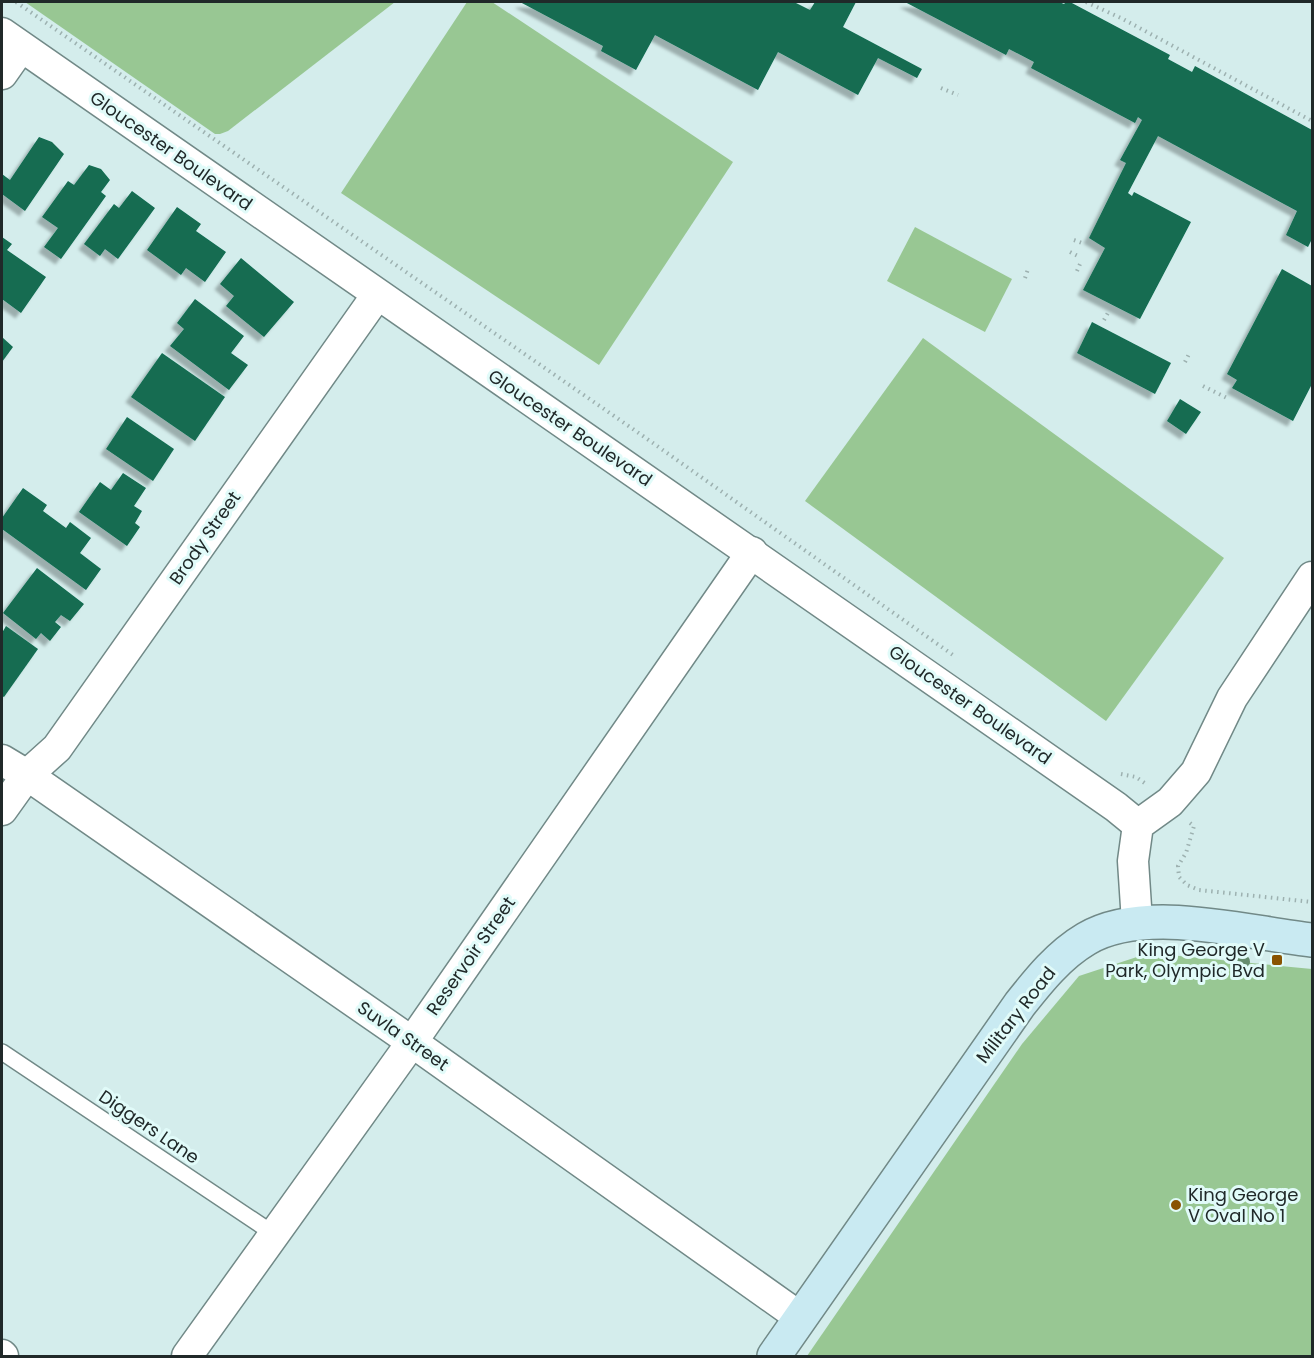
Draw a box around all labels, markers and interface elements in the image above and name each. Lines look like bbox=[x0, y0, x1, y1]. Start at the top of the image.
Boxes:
street label: Gloucester Boulevard bbox=[85, 85, 258, 216]
street label: Gloucester Boulevard bbox=[483, 363, 657, 492]
street label: Brody Street bbox=[163, 486, 246, 590]
street label: Gloucester Boulevard bbox=[884, 639, 1057, 770]
street label: Reservoir Street bbox=[420, 891, 521, 1020]
place label: King George V Park, Olympic Bvd bbox=[1105, 937, 1265, 983]
marker: King George V Park, Olympic Bvd bbox=[1270, 953, 1284, 967]
street label: Military Road bbox=[970, 961, 1061, 1068]
street label: Suvla Street bbox=[353, 995, 454, 1076]
street label: Diggers Lane bbox=[94, 1084, 204, 1169]
place label: King George V Oval No 1 bbox=[1188, 1182, 1298, 1228]
marker: King George V Oval No 1 bbox=[1169, 1198, 1183, 1212]

